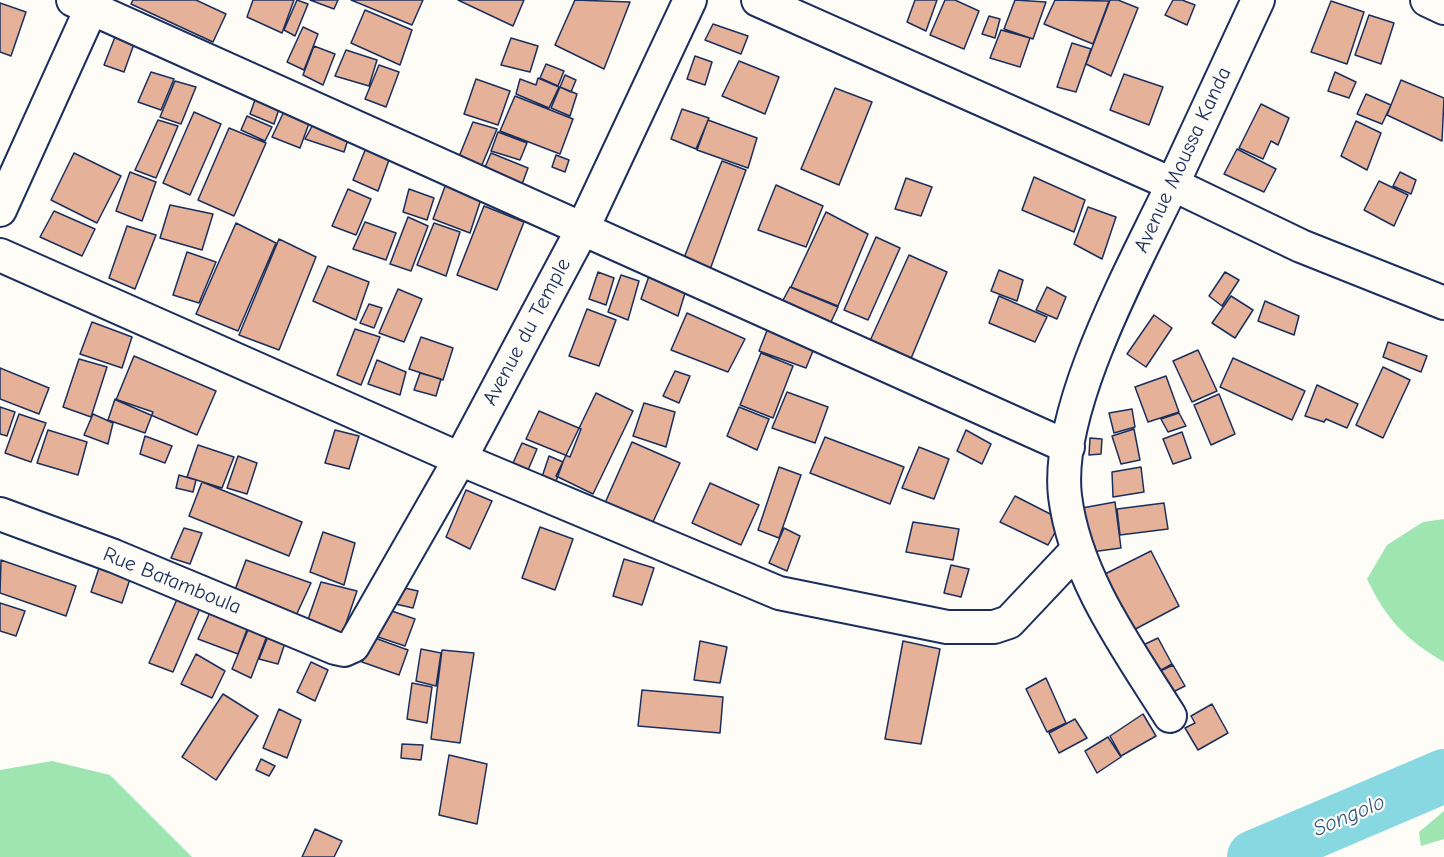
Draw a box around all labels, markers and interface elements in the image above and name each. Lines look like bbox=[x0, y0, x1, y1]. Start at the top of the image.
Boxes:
street label: Avenue Moussa Kanda bbox=[1129, 63, 1237, 257]
street label: Avenue du Temple bbox=[478, 254, 576, 410]
street label: Rue Batamboula bbox=[99, 542, 245, 620]
water label: Songolo bbox=[1309, 789, 1389, 843]

